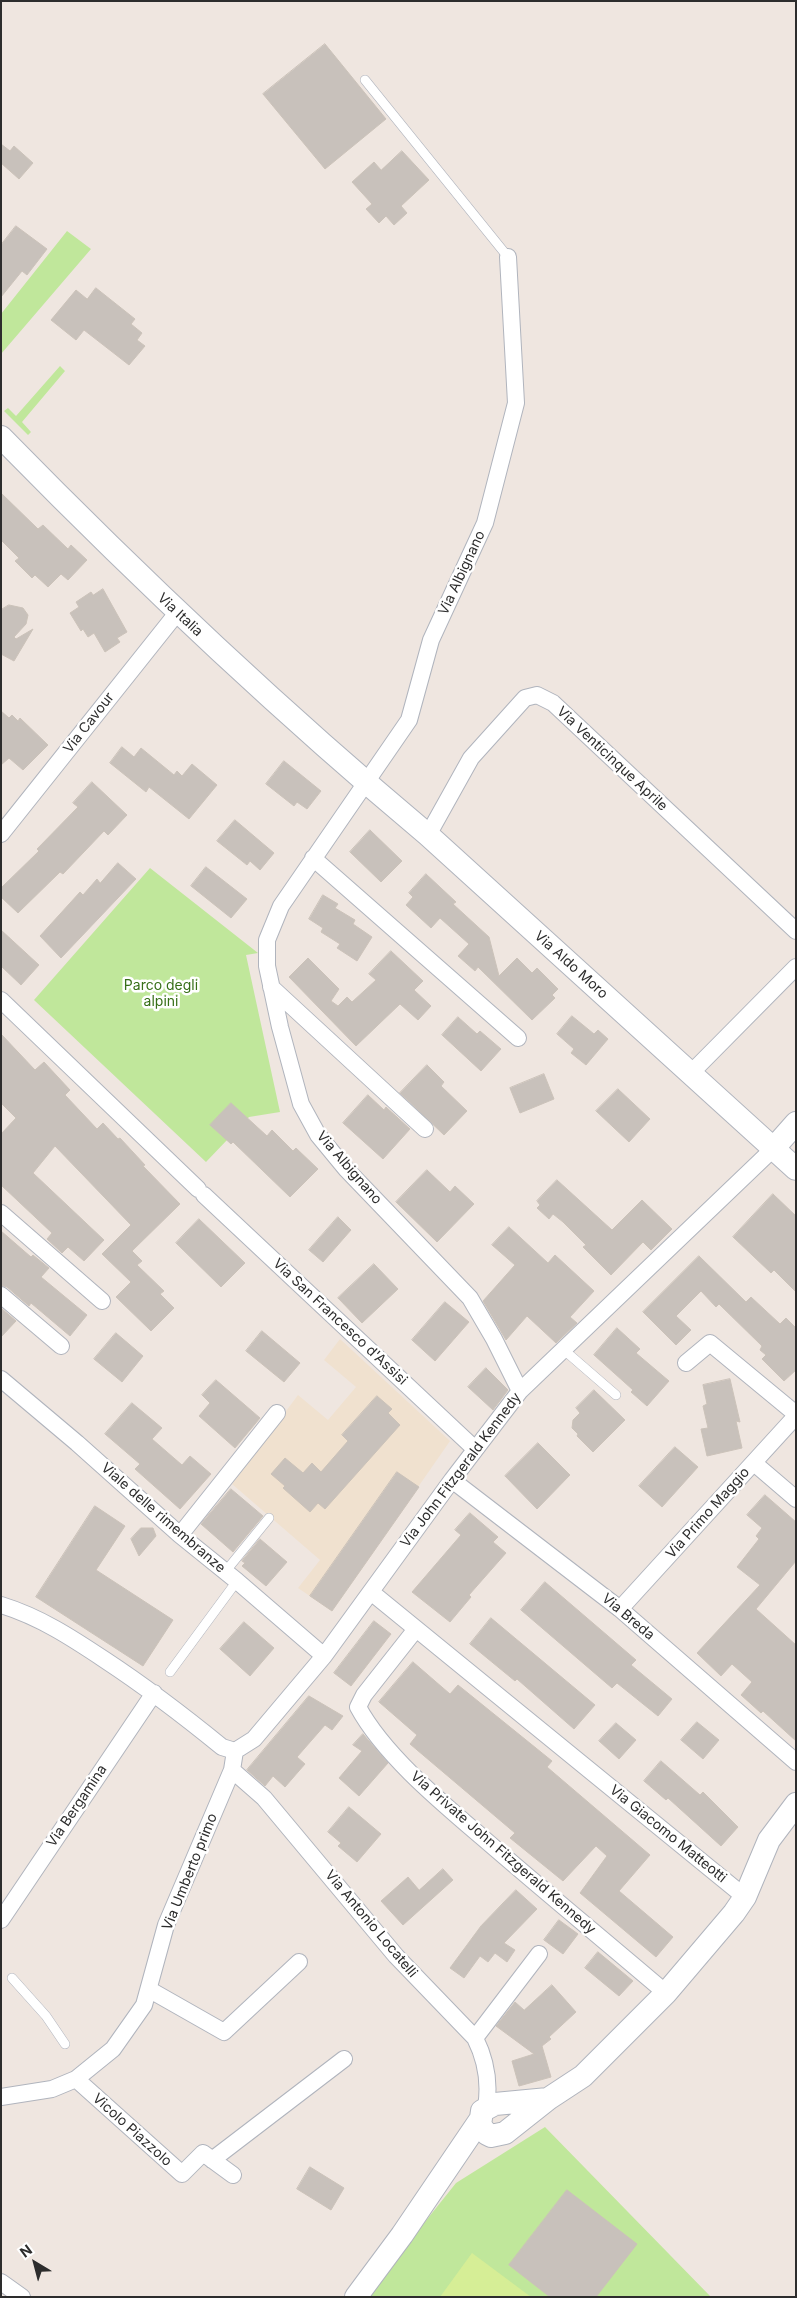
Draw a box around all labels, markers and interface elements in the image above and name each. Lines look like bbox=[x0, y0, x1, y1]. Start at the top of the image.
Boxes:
street label: Via Albignano bbox=[435, 528, 489, 618]
street label: Via Italia bbox=[154, 590, 206, 640]
street label: Via Cavour bbox=[60, 689, 118, 757]
street label: Via Venticinque Aprile bbox=[553, 703, 671, 815]
street label: Via Aldo Moro bbox=[531, 928, 611, 1002]
park label: Parco degli alpini bbox=[124, 978, 198, 1010]
street label: Via Albignano bbox=[313, 1128, 385, 1208]
street label: Via San Francesco d'Assisi bbox=[269, 1255, 411, 1389]
street label: Via John Fitzgerald Kennedy bbox=[397, 1389, 525, 1551]
street label: Viale delle rimembranze bbox=[97, 1459, 229, 1577]
street label: Via Primo Maggio bbox=[663, 1464, 753, 1562]
street label: Via Breda bbox=[598, 1590, 658, 1644]
street label: Via Bergamina bbox=[43, 1762, 111, 1850]
street label: Via Private John Fitzgerald Kennedy bbox=[407, 1768, 599, 1938]
street label: Via Giacomo Matteotti bbox=[606, 1782, 730, 1886]
street label: Via Umberto primo bbox=[159, 1811, 221, 1933]
street label: Via Antonio Locatelli bbox=[321, 1867, 421, 1981]
street label: Vicolo Piazzolo bbox=[89, 2090, 175, 2170]
north arrow bbox=[10, 2238, 60, 2288]
text: N bbox=[16, 2241, 35, 2261]

